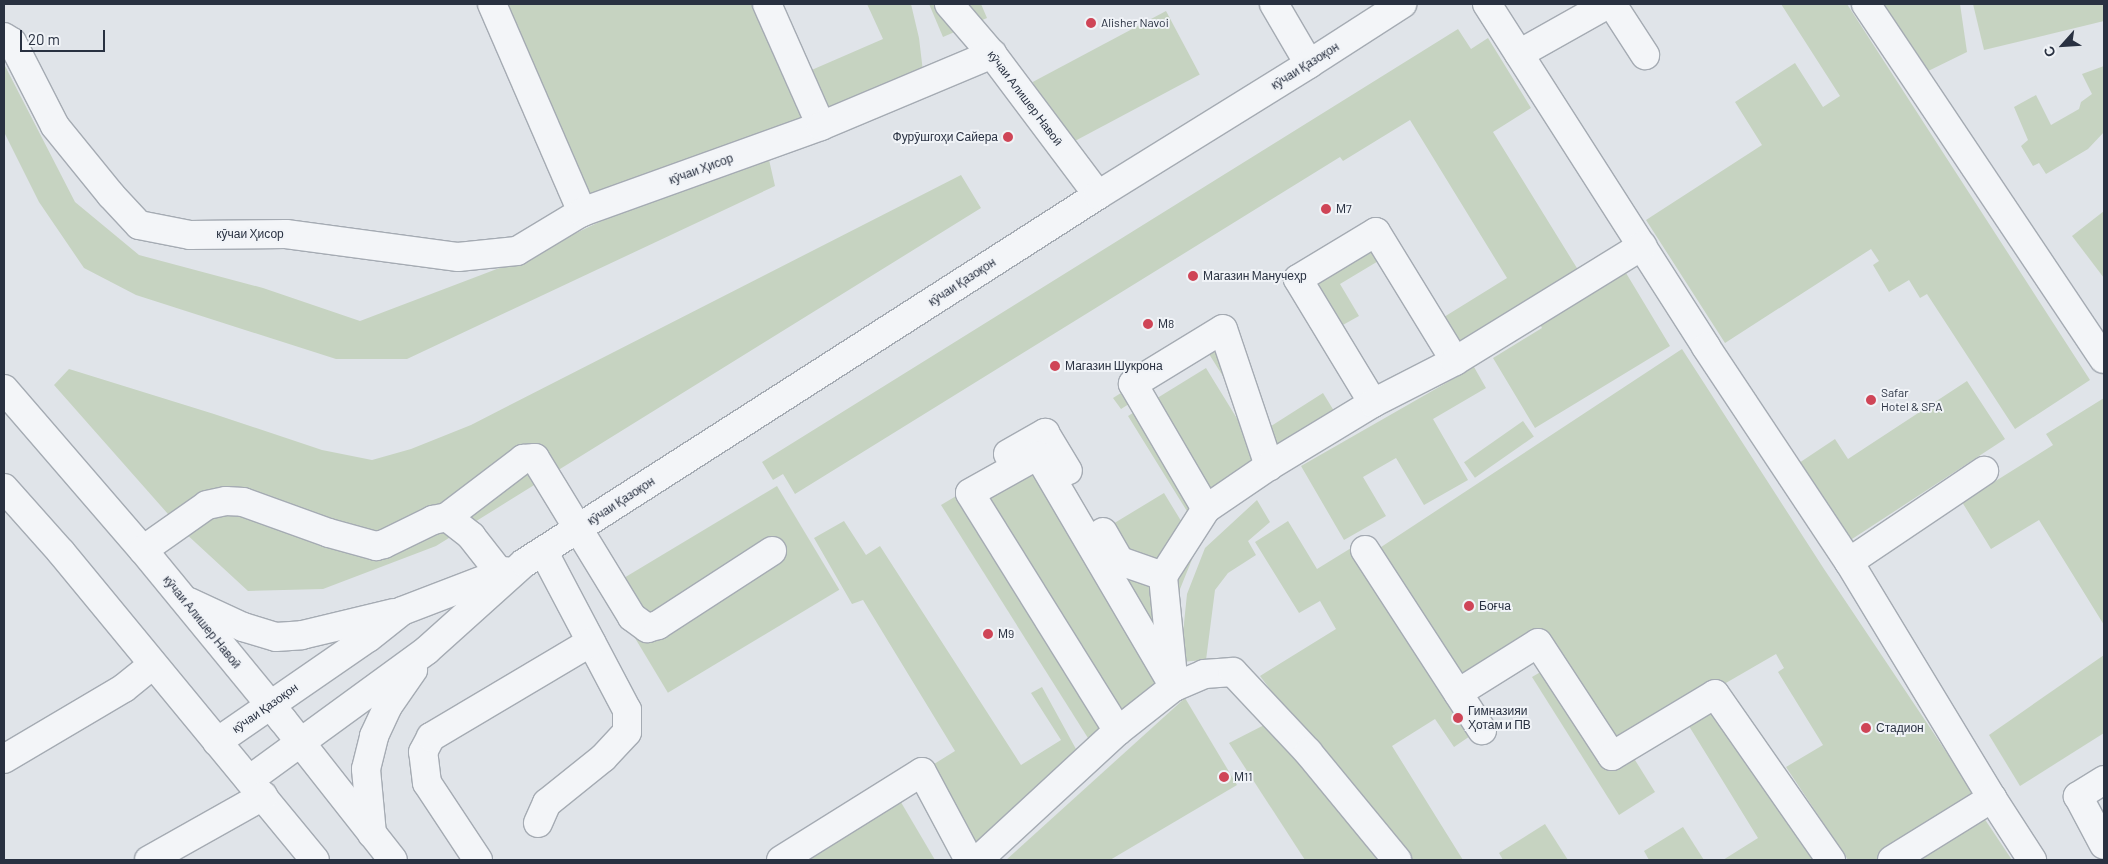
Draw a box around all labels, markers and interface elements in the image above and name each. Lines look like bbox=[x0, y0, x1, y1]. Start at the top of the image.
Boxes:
place label: Alisher Navoi bbox=[1101, 16, 1169, 30]
marker: Alisher Navoi bbox=[1085, 17, 1097, 29]
scale bar bbox=[22, 20, 108, 52]
north arrow bbox=[2038, 20, 2088, 70]
text: 20 m bbox=[28, 30, 60, 48]
street label: кӯчаи Қазоқон bbox=[1268, 39, 1342, 93]
text: С bbox=[2039, 44, 2059, 60]
street label: кӯчаи Алишер Навоӣ bbox=[985, 48, 1065, 148]
place label: Фурӯшгоҳи Сайера bbox=[893, 130, 998, 144]
marker: Фурӯшгоҳи Сайера bbox=[1002, 131, 1014, 143]
street label: кӯчаи Ҳисор bbox=[667, 151, 735, 187]
place label: М7 bbox=[1336, 202, 1352, 216]
marker: М7 bbox=[1320, 203, 1332, 215]
street label: кӯчаи Ҳисор bbox=[216, 227, 284, 241]
street label: кӯчаи Қазоқон bbox=[926, 255, 998, 309]
place label: Магазин Манучеҳр bbox=[1203, 269, 1307, 283]
marker: Магазин Манучеҳр bbox=[1187, 270, 1199, 282]
place label: М8 bbox=[1158, 317, 1174, 331]
marker: М8 bbox=[1142, 318, 1154, 330]
place label: Магазин Шукрона bbox=[1065, 359, 1163, 373]
marker: Магазин Шукрона bbox=[1049, 360, 1061, 372]
place label: Safar Hotel & SPA bbox=[1881, 386, 1942, 414]
marker: Safar Hotel & SPA bbox=[1865, 394, 1877, 406]
street label: кӯчаи Қазоқон bbox=[585, 474, 657, 528]
street label: кӯчаи Алишер Навоӣ bbox=[160, 573, 244, 671]
place label: Боғча bbox=[1479, 599, 1511, 613]
marker: Боғча bbox=[1463, 600, 1475, 612]
place label: М9 bbox=[998, 627, 1014, 641]
marker: М9 bbox=[982, 628, 994, 640]
street label: кӯчаи Қазоқон bbox=[229, 680, 301, 736]
place label: Гимназияи Ҳотам и ПВ bbox=[1468, 704, 1531, 732]
marker: Гимназияи Ҳотам и ПВ bbox=[1452, 712, 1464, 724]
place label: Стадион bbox=[1876, 721, 1924, 735]
marker: Стадион bbox=[1860, 722, 1872, 734]
place label: М11 bbox=[1234, 770, 1252, 784]
marker: М11 bbox=[1218, 771, 1230, 783]

